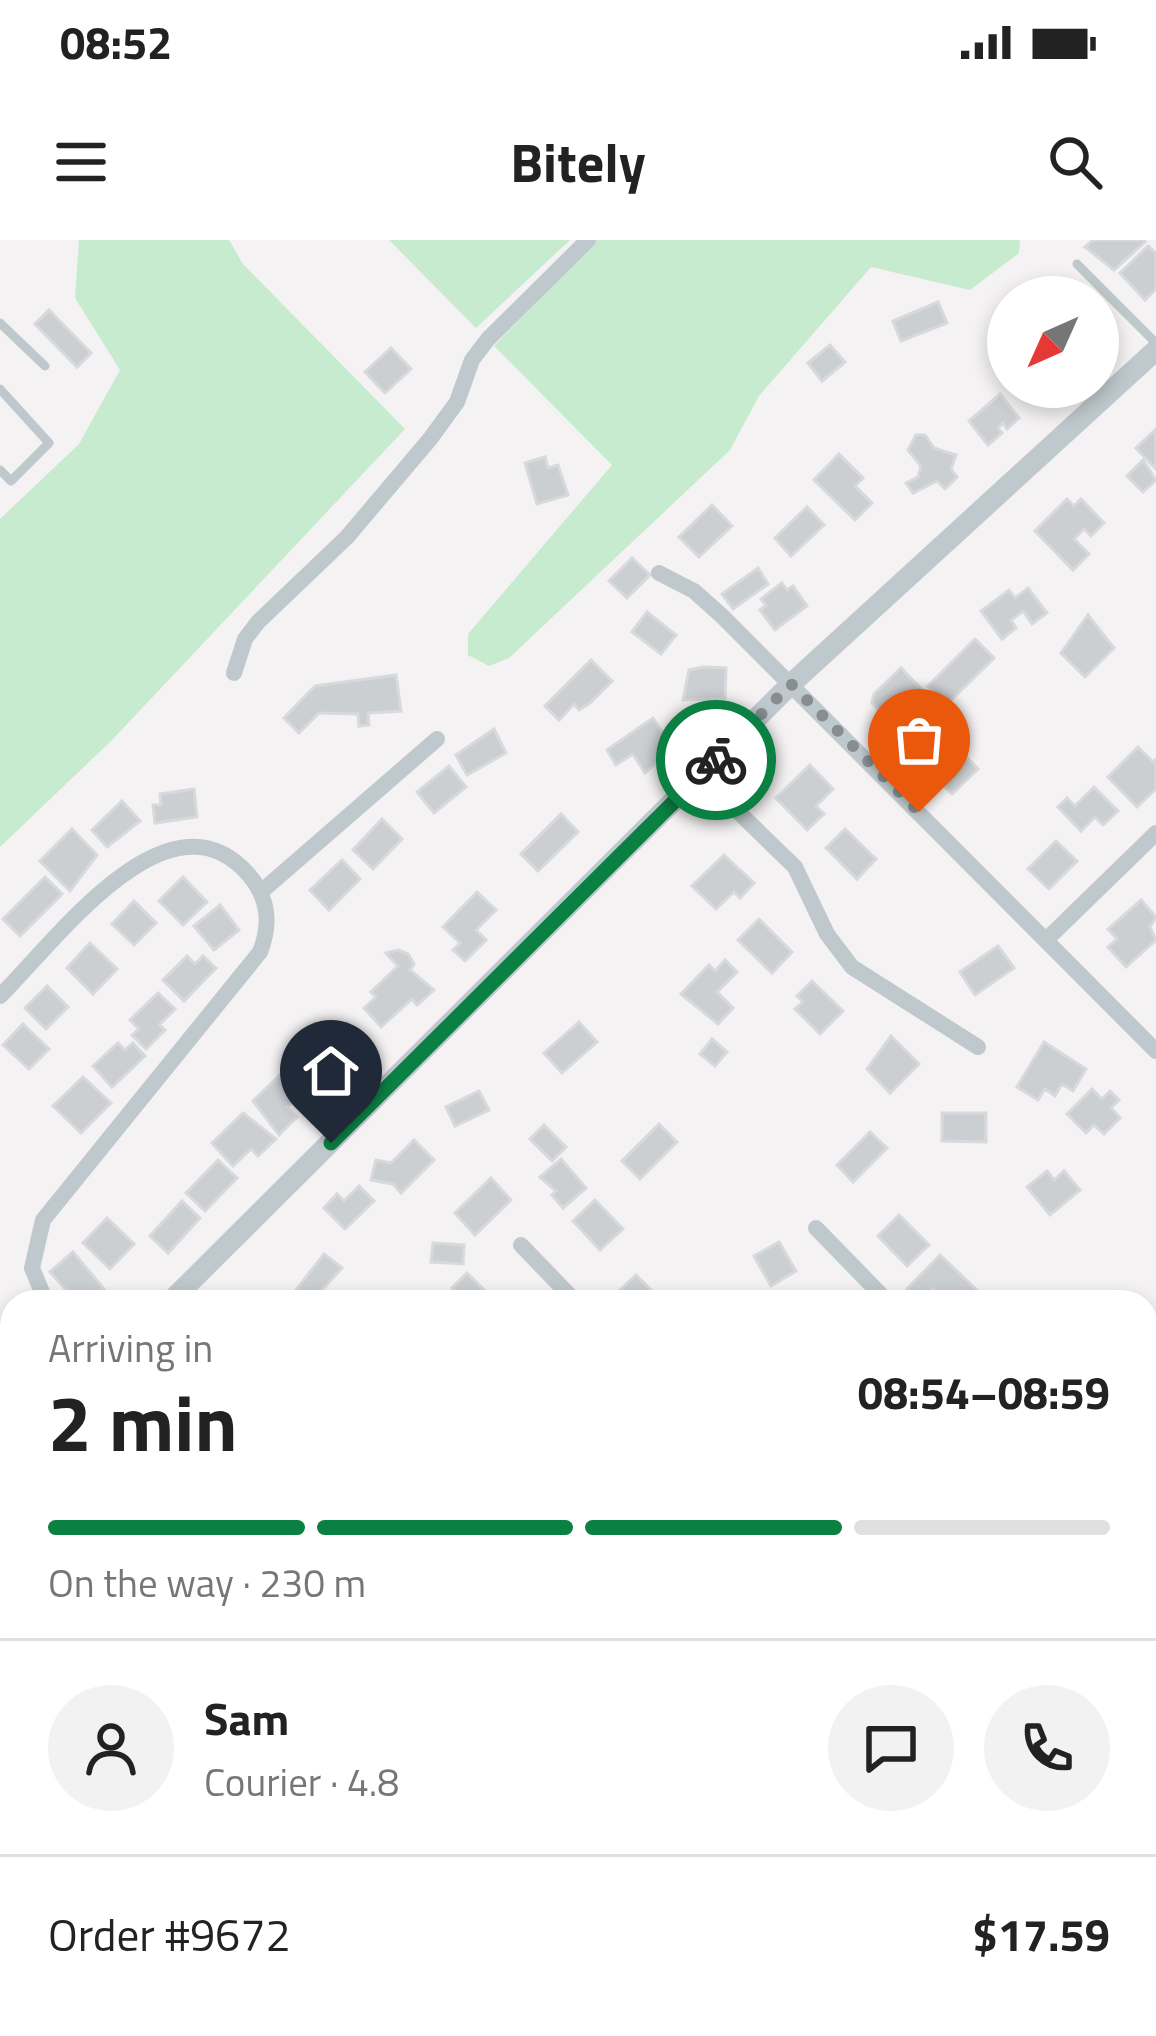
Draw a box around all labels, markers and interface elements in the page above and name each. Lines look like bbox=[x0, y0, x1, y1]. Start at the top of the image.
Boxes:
text: 08:52 bbox=[60, 8, 172, 76]
text: Bitely bbox=[510, 121, 646, 203]
icon: menu bbox=[48, 129, 114, 195]
icon: search bbox=[1042, 129, 1108, 195]
north arrow bbox=[987, 276, 1119, 408]
map controls bbox=[987, 276, 1119, 408]
pin bbox=[868, 689, 970, 812]
courier bbox=[656, 700, 776, 820]
icon: bag bbox=[886, 707, 952, 773]
icon: bike bbox=[683, 727, 749, 793]
pin bbox=[280, 1020, 382, 1143]
icon: home bbox=[298, 1038, 364, 1104]
text: Arriving in bbox=[48, 1318, 213, 1377]
text: 08:54–08:59 bbox=[858, 1358, 1110, 1426]
text: 2 min bbox=[48, 1363, 238, 1481]
text: On the way · 230 m bbox=[48, 1553, 366, 1612]
text: Sam bbox=[204, 1684, 289, 1752]
button: person bbox=[48, 1685, 174, 1811]
button: chat bbox=[828, 1685, 954, 1811]
button: phone bbox=[984, 1685, 1110, 1811]
text: Courier · 4.8 bbox=[204, 1752, 399, 1811]
text: Order #9672 bbox=[48, 1900, 291, 1968]
text: $17.59 bbox=[972, 1900, 1110, 1968]

